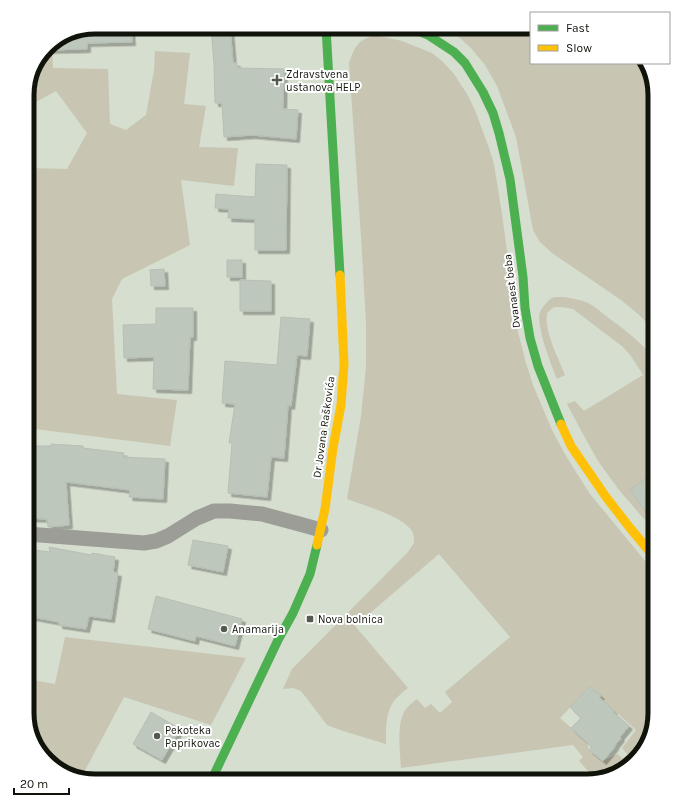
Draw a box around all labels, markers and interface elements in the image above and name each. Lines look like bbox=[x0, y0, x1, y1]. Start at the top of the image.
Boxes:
legend bbox=[530, 12, 670, 64]
text: Fast bbox=[566, 21, 590, 35]
text: Slow bbox=[566, 41, 592, 55]
place label: Zdravstvena ustanova HELP bbox=[286, 68, 360, 94]
marker: Zdravstvena ustanova HELP bbox=[271, 74, 283, 86]
street label: Dvanaest beba bbox=[501, 253, 523, 329]
street label: Dr Jovana Raškovića bbox=[310, 375, 338, 479]
place label: Nova bolnica bbox=[318, 613, 383, 626]
marker: Nova bolnica bbox=[305, 614, 315, 624]
place label: Anamarija bbox=[232, 623, 284, 636]
marker: Anamarija bbox=[219, 624, 229, 634]
place label: Pekoteka Paprikovac bbox=[165, 724, 221, 750]
marker: Pekoteka Paprikovac bbox=[152, 731, 162, 741]
scale bar bbox=[14, 770, 69, 796]
text: 20 m bbox=[20, 777, 48, 791]

